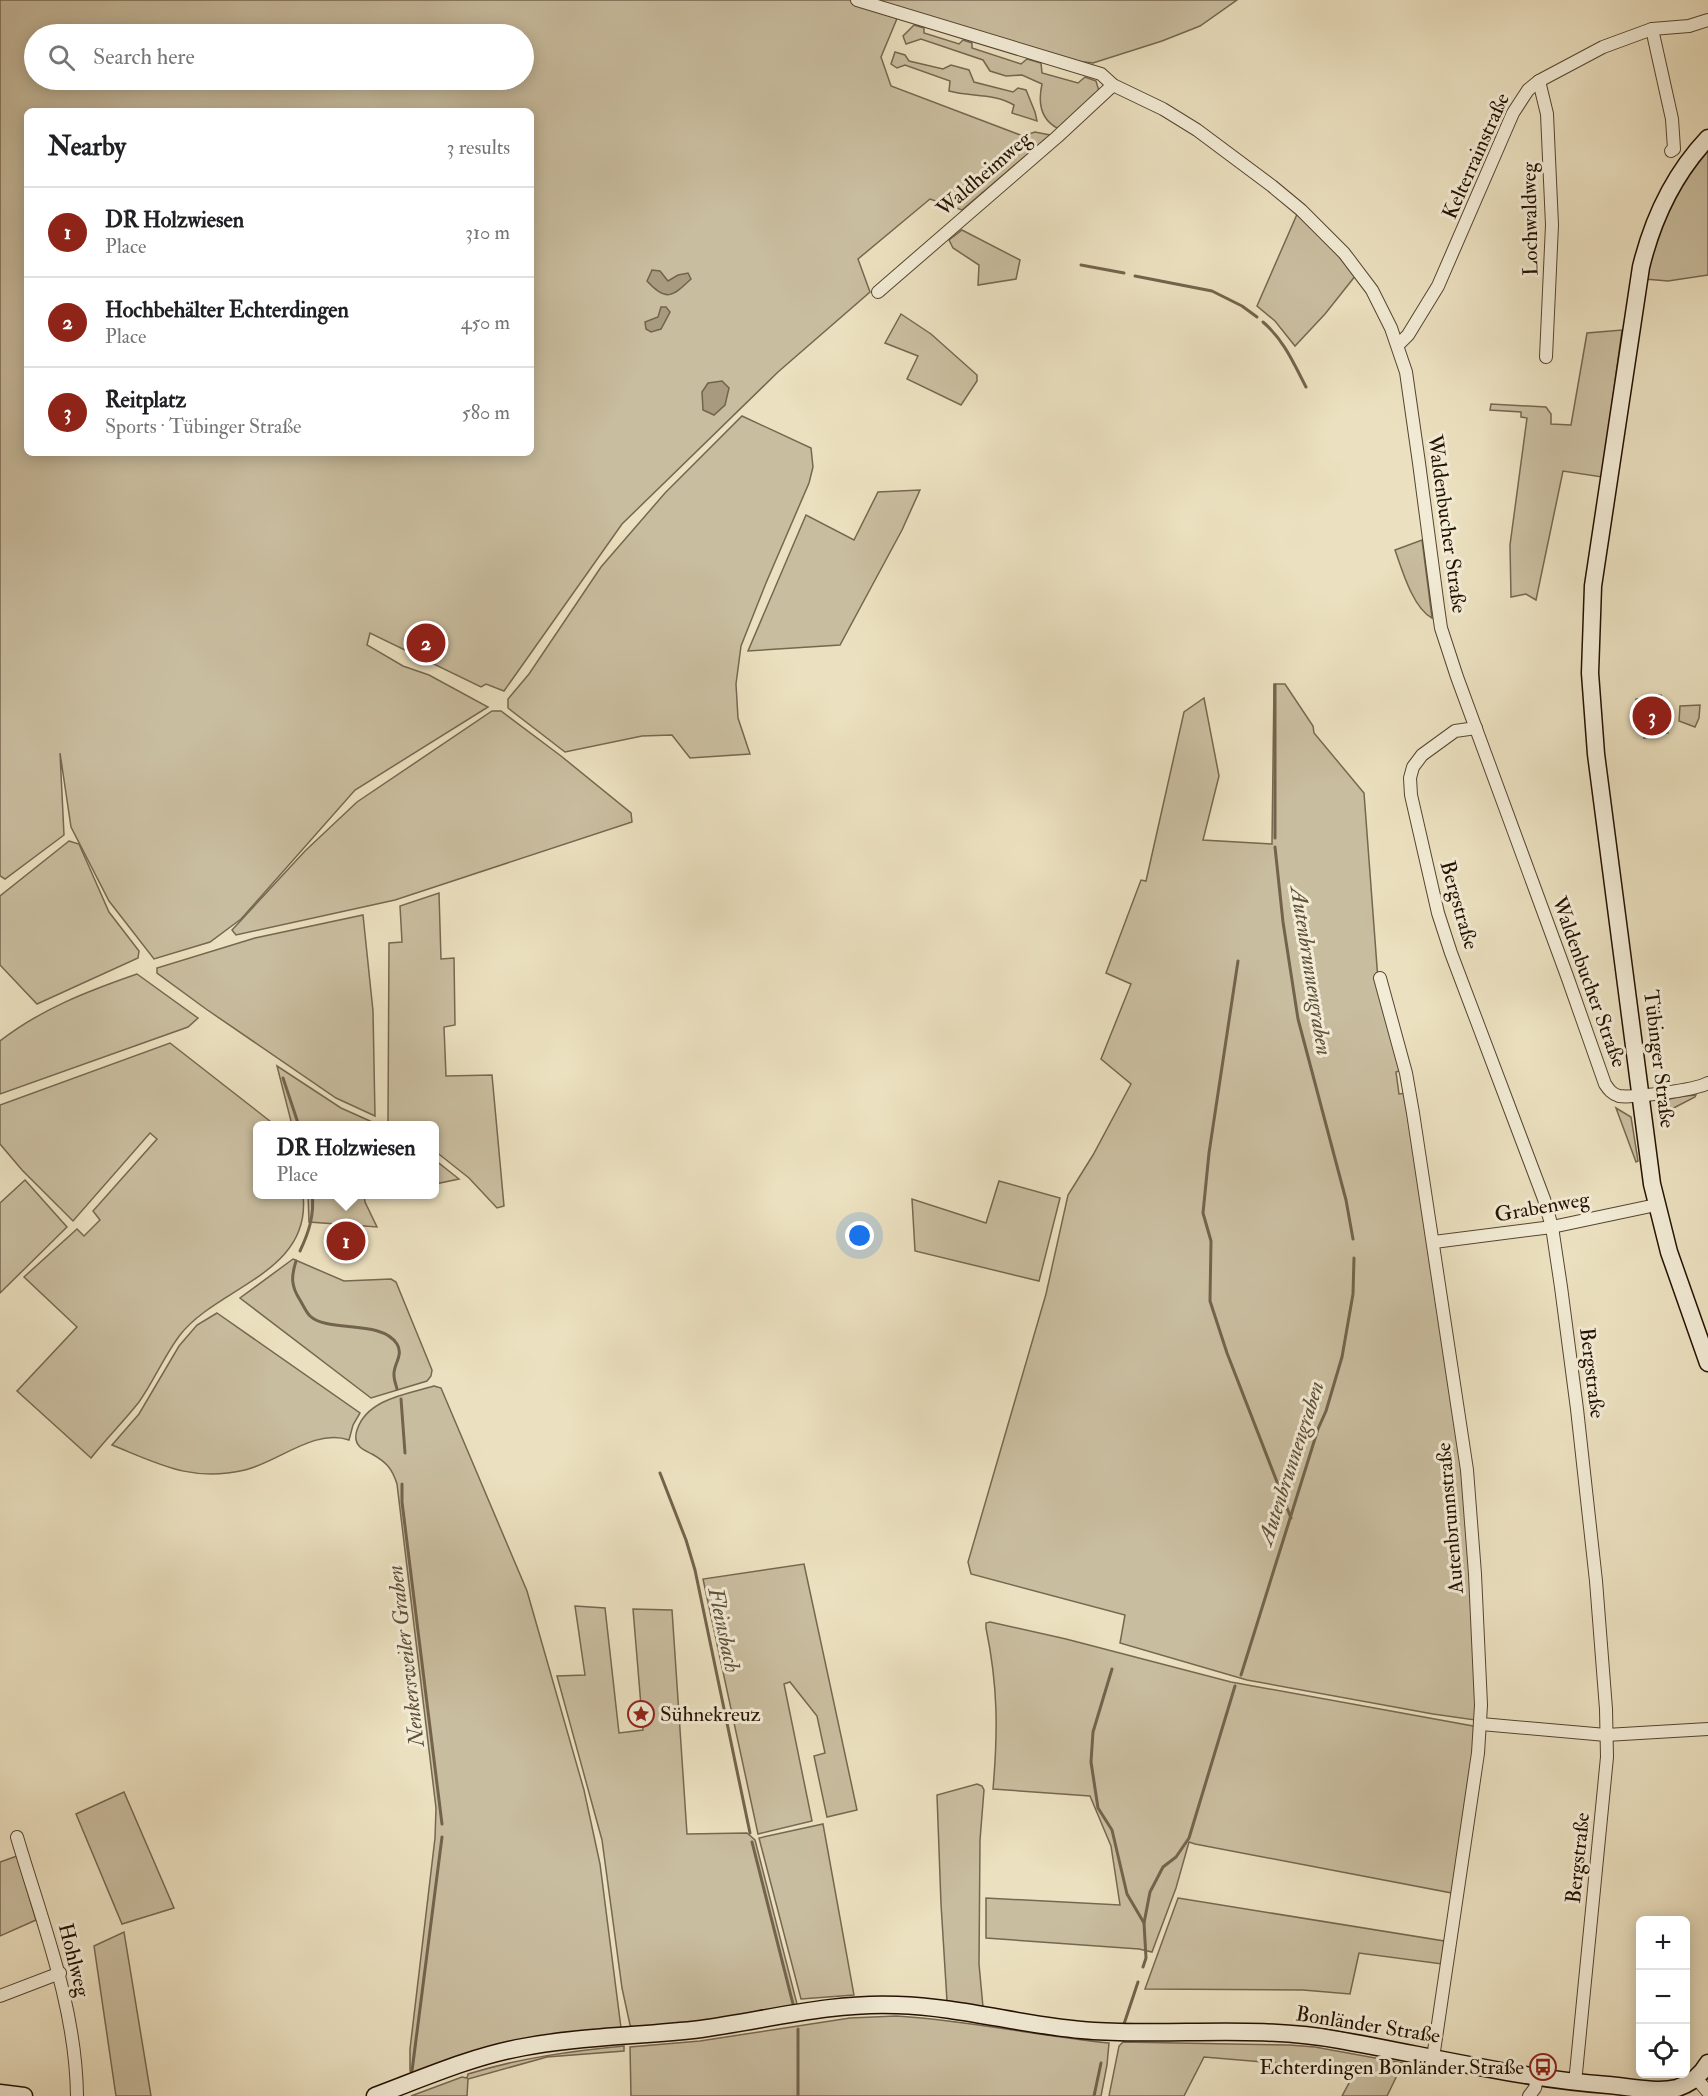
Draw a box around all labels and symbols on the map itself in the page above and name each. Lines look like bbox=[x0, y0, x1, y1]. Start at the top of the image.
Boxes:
street label: Kelterrainstraße bbox=[1436, 89, 1516, 223]
street label: Waldheimweg bbox=[930, 125, 1038, 223]
street label: Lochwaldweg bbox=[1515, 161, 1544, 276]
street label: Waldenbucher Straße bbox=[1421, 432, 1473, 615]
pin: 2 bbox=[406, 620, 446, 666]
pin: 3 bbox=[1632, 694, 1672, 738]
street label: Bergstraße bbox=[1433, 857, 1485, 953]
water label: Autenbrunnengraben bbox=[1284, 883, 1338, 1057]
street label: Waldenbucher Straße bbox=[1545, 892, 1633, 1071]
street label: Tübinger Straße bbox=[1637, 988, 1681, 1130]
street label: Grabenweg bbox=[1493, 1185, 1592, 1229]
pin: 1 bbox=[326, 1218, 366, 1264]
your location bbox=[845, 1221, 874, 1250]
street label: Bergstraße bbox=[1573, 1326, 1611, 1420]
water label: Autenbrunnengraben bbox=[1251, 1378, 1331, 1550]
street label: Autenbrunnstraße bbox=[1430, 1441, 1470, 1596]
water label: Nenkersweiler Graben bbox=[381, 1564, 431, 1749]
water label: Fleinsbach bbox=[701, 1584, 747, 1675]
place icon: Sühnekreuz bbox=[626, 1699, 656, 1729]
place label: Sühnekreuz bbox=[660, 1701, 761, 1728]
street label: Bergstraße bbox=[1560, 1811, 1596, 1905]
street label: Hohlweg bbox=[52, 1920, 96, 2000]
street label: Bonländer Straße bbox=[1294, 2000, 1442, 2050]
bus stop icon: Echterdingen Bonländer Straße bbox=[1528, 2052, 1558, 2082]
place label: Echterdingen Bonländer Straße bbox=[1259, 2054, 1524, 2081]

